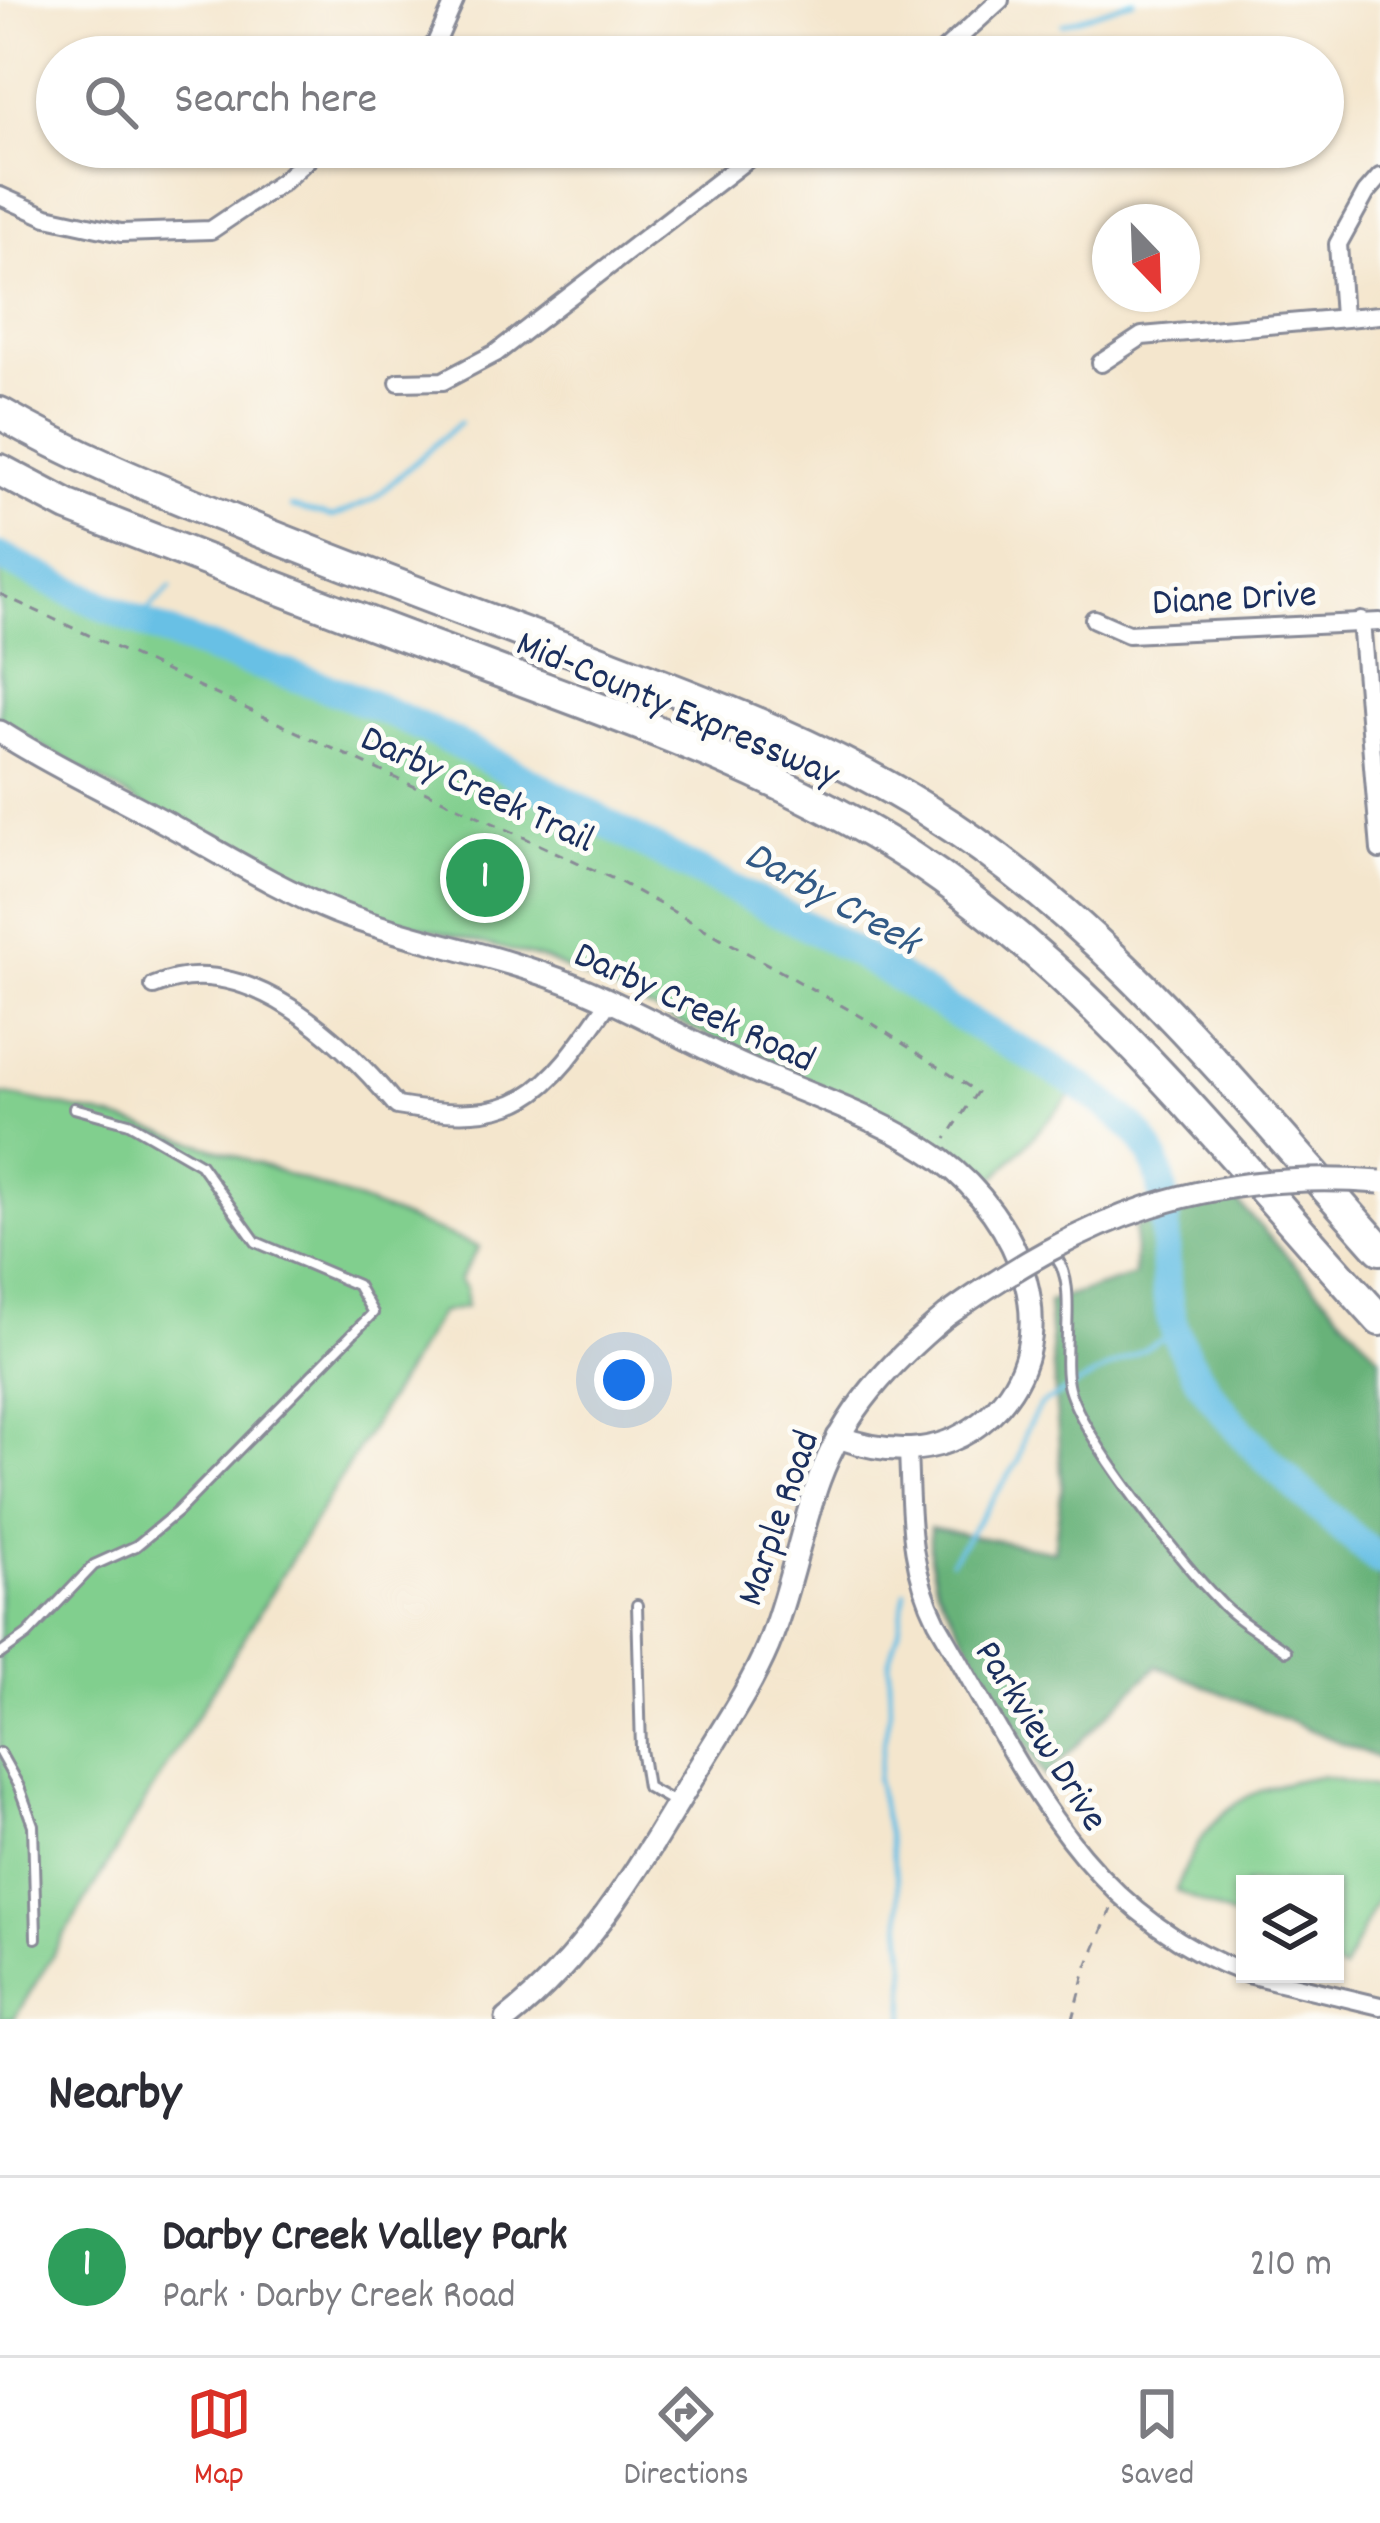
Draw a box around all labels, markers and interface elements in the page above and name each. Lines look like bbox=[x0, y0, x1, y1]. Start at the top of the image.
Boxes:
search box bbox=[36, 36, 1344, 168]
icon: search bbox=[78, 69, 144, 135]
text: Search here bbox=[174, 70, 377, 134]
north arrow bbox=[1092, 204, 1200, 312]
street label: Diane Drive bbox=[1151, 570, 1318, 633]
street label: Mid-County Expressway bbox=[506, 619, 848, 805]
street label: Darby Creek Trail bbox=[350, 714, 602, 870]
water label: Darby Creek bbox=[732, 828, 933, 976]
pin: 1 bbox=[446, 833, 524, 923]
street label: Darby Creek Road bbox=[564, 930, 823, 1090]
your location bbox=[594, 1350, 654, 1410]
street label: Marple Road bbox=[726, 1424, 837, 1614]
street label: Parkview Drive bbox=[958, 1631, 1119, 1844]
map controls bbox=[1236, 1875, 1344, 1983]
button: layers bbox=[1236, 1875, 1344, 1983]
text: Nearby bbox=[48, 2061, 181, 2133]
text: Darby Creek Valley Park bbox=[162, 2207, 568, 2271]
text: 1 bbox=[83, 2239, 91, 2294]
text: 210 m bbox=[1249, 2239, 1332, 2294]
text: Park · Darby Creek Road bbox=[162, 2271, 516, 2326]
tab: Map bbox=[186, 2381, 252, 2500]
tab: Directions bbox=[624, 2381, 749, 2500]
tab: Saved bbox=[1120, 2381, 1194, 2500]

